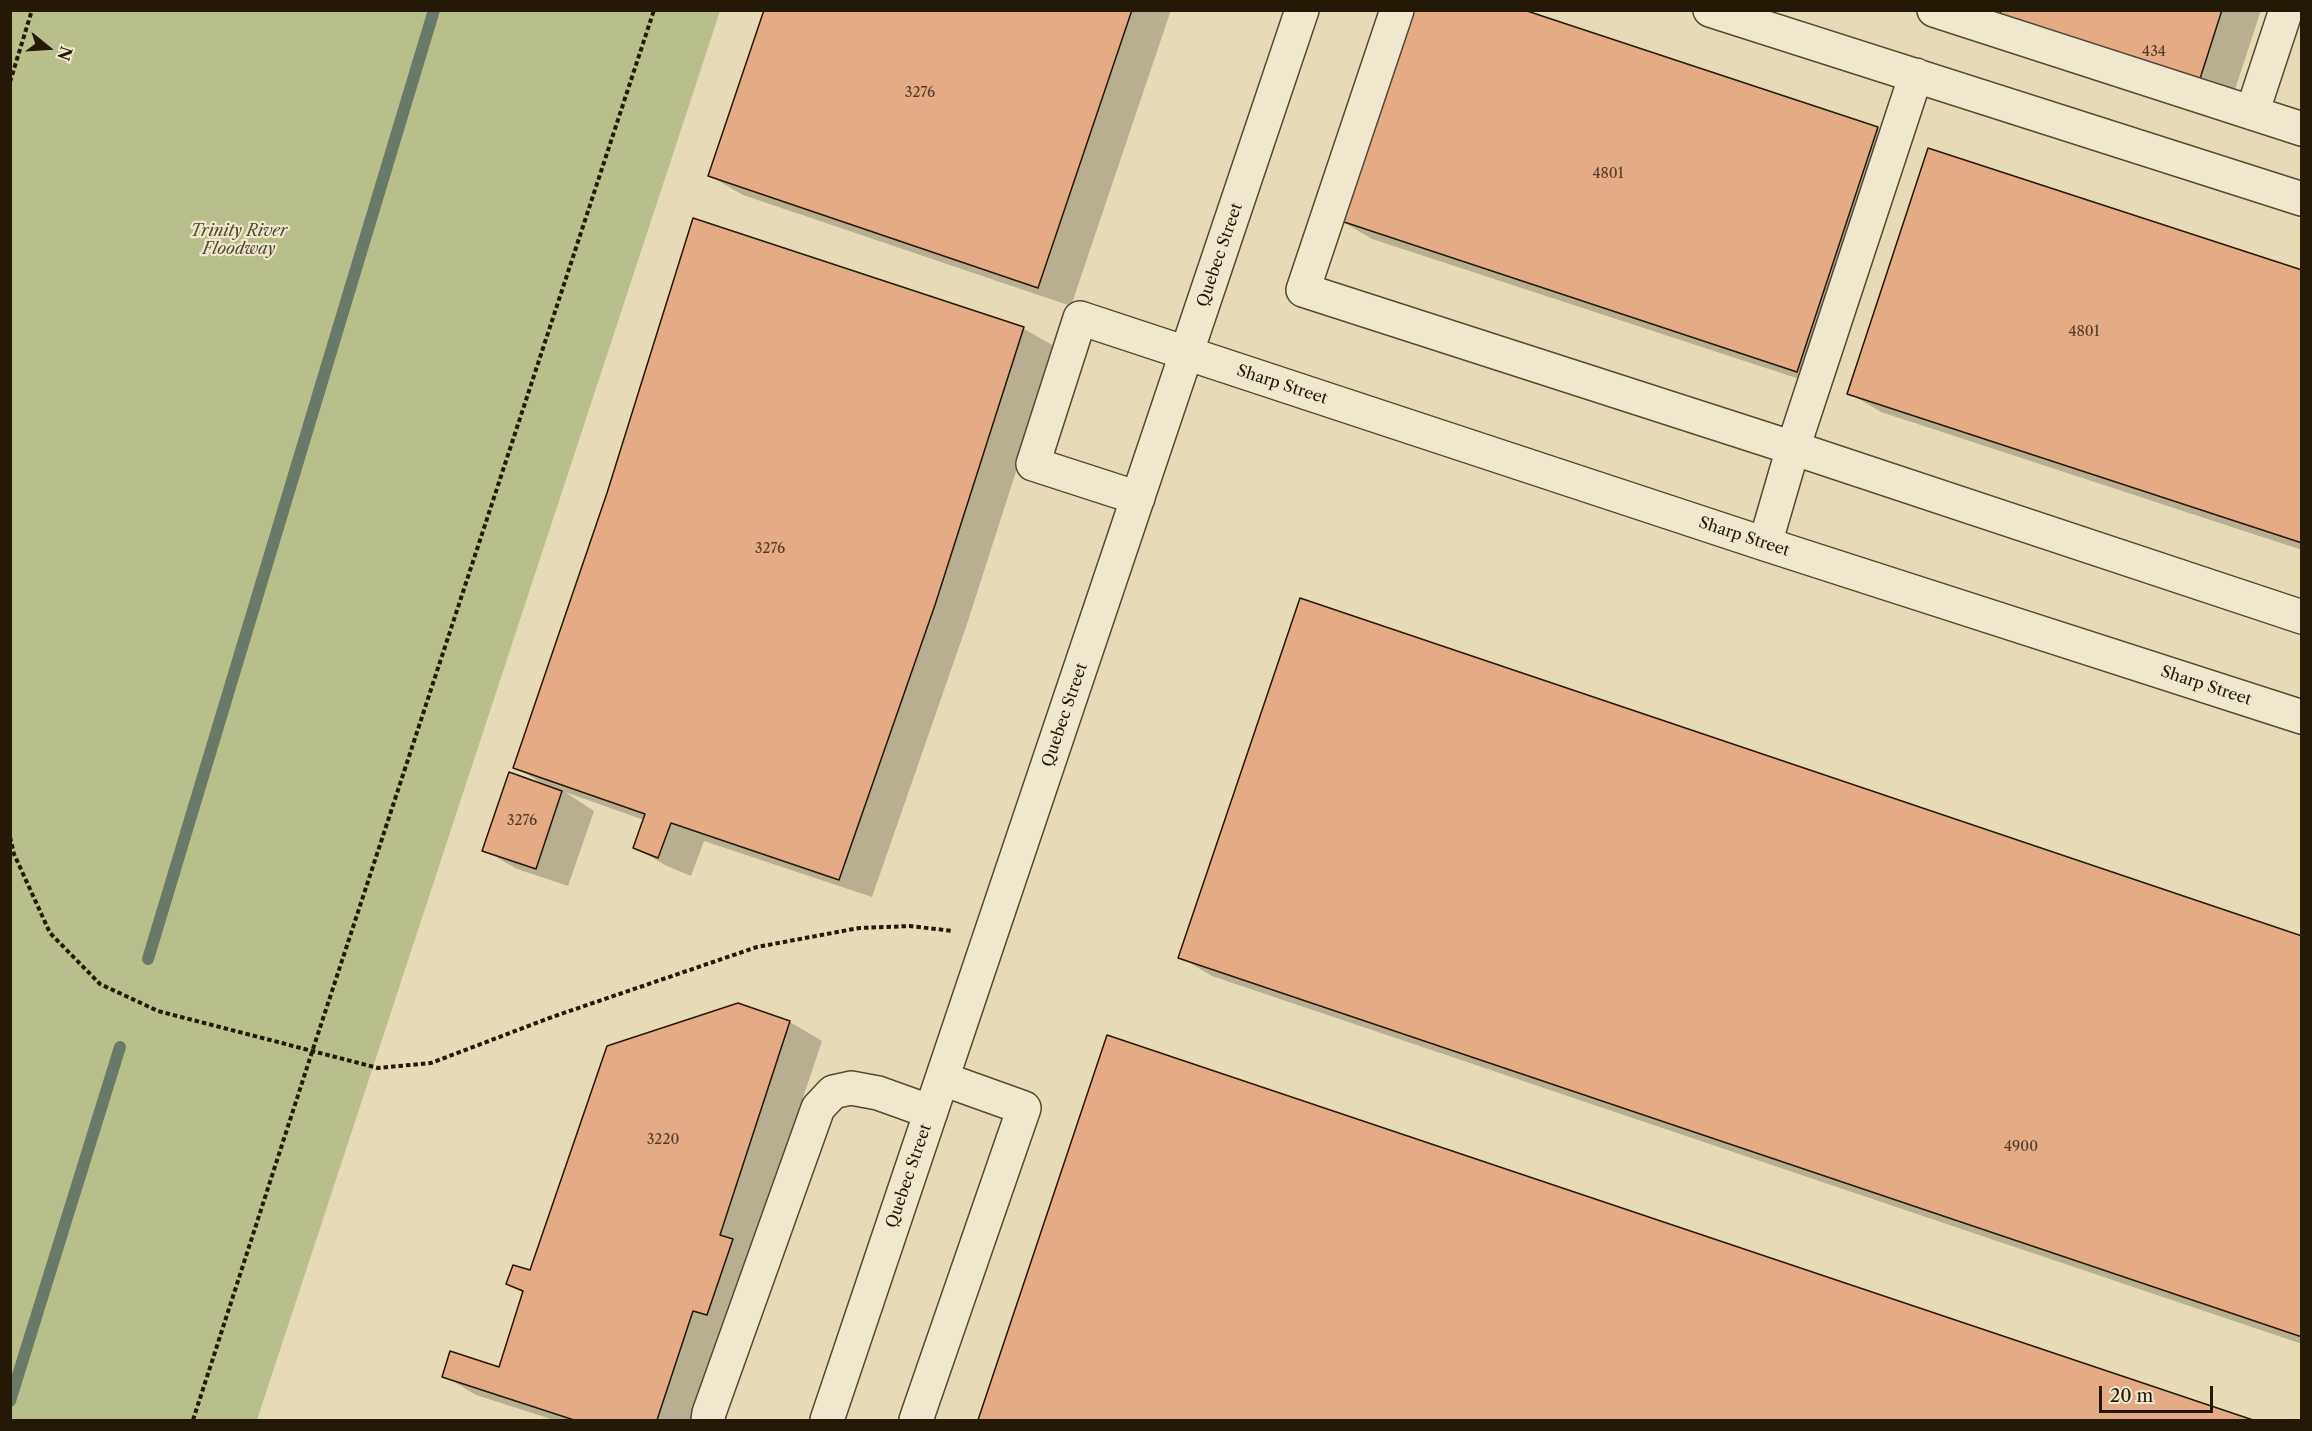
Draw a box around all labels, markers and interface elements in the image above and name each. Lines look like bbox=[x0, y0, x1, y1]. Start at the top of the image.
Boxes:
north arrow bbox=[18, 18, 78, 78]
text: N bbox=[53, 44, 77, 63]
house number: 434 bbox=[2142, 44, 2166, 60]
house number: 3276 bbox=[905, 85, 935, 101]
house number: 4801 bbox=[1592, 166, 1624, 182]
street label: Quebec Street bbox=[1193, 200, 1247, 310]
park label: Trinity River Floodway bbox=[191, 221, 287, 259]
house number: 4801 bbox=[2068, 324, 2100, 340]
street label: Sharp Street bbox=[1234, 361, 1330, 409]
street label: Sharp Street bbox=[1696, 513, 1792, 561]
house number: 3276 bbox=[755, 541, 785, 557]
street label: Quebec Street bbox=[1038, 660, 1092, 770]
street label: Sharp Street bbox=[2158, 662, 2254, 710]
house number: 3276 bbox=[507, 813, 537, 829]
street label: Quebec Street bbox=[882, 1121, 936, 1231]
house number: 3220 bbox=[647, 1132, 679, 1148]
house number: 4900 bbox=[2004, 1139, 2038, 1155]
scale bar bbox=[2102, 1374, 2216, 1412]
text: 20 m bbox=[2110, 1385, 2153, 1407]

